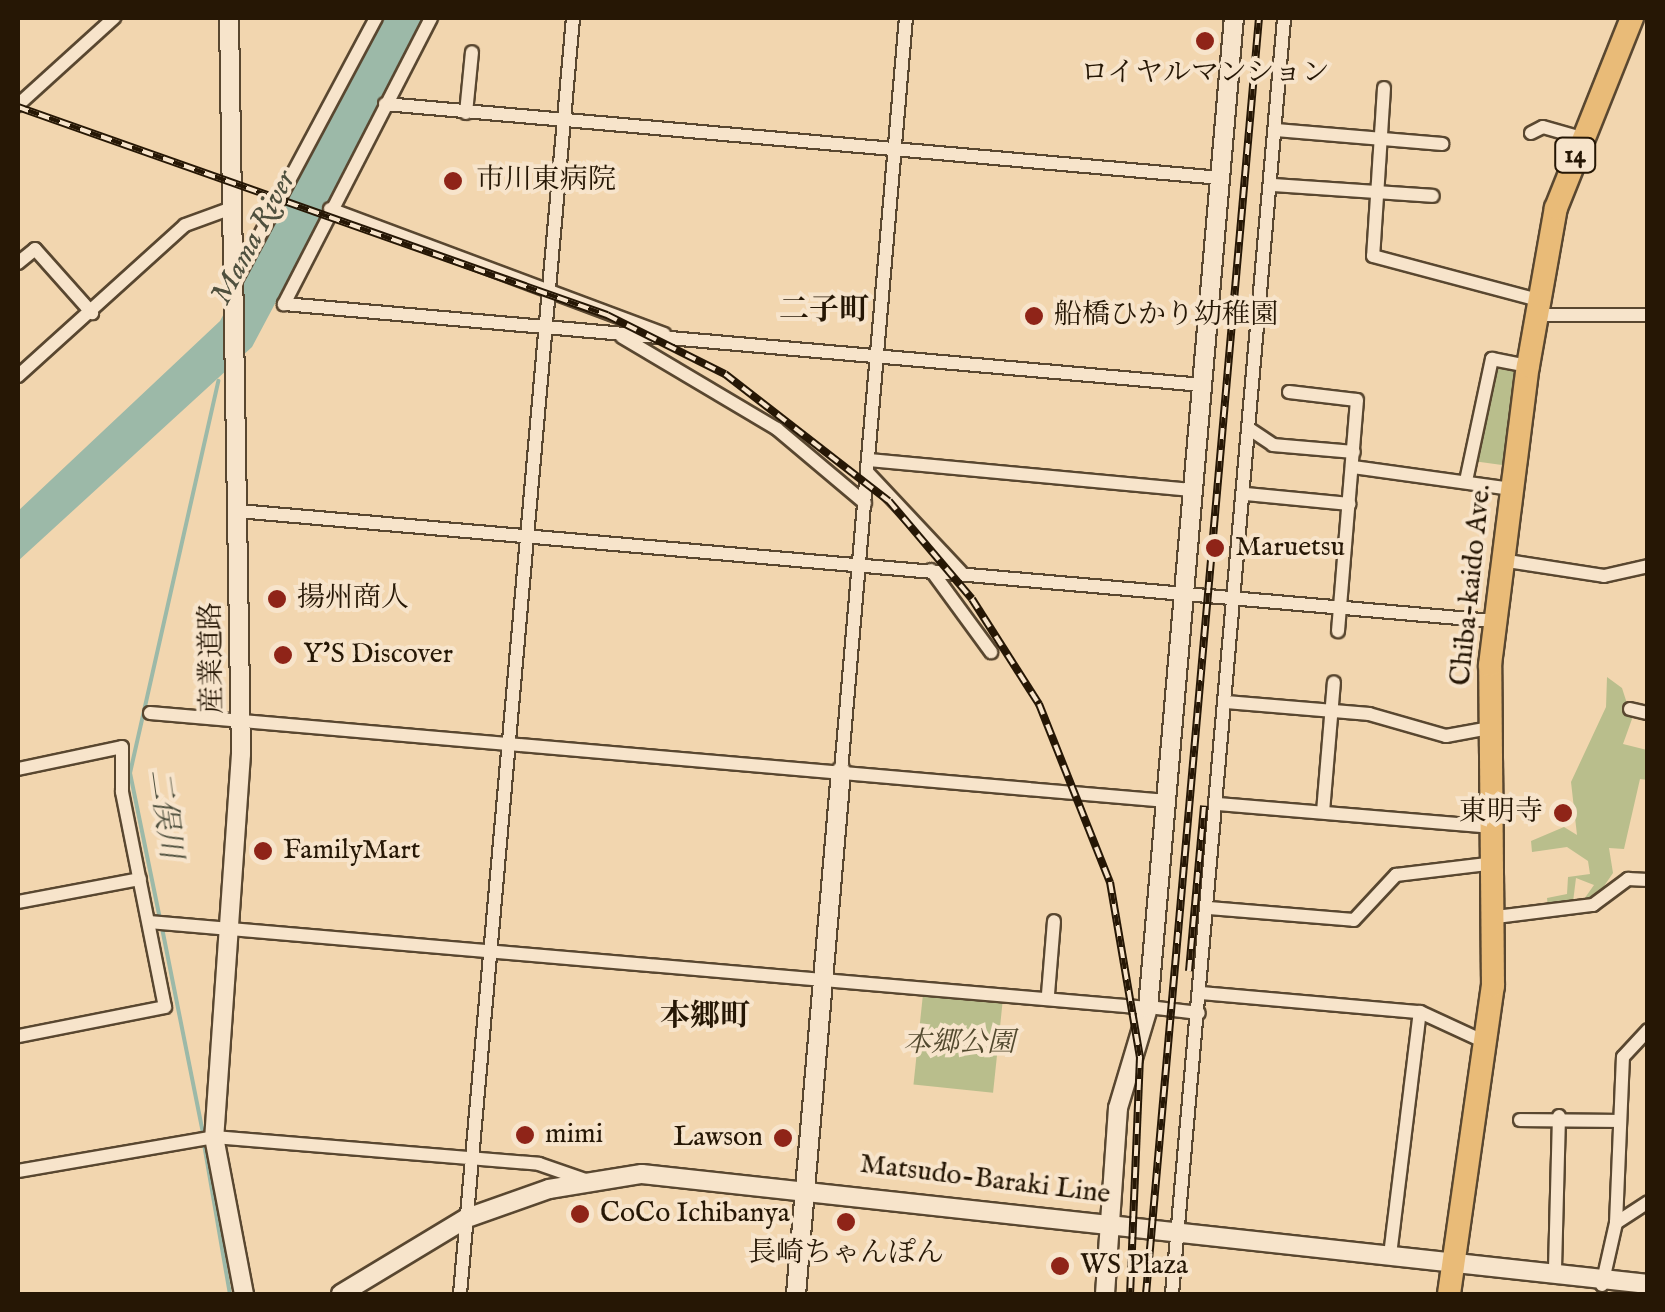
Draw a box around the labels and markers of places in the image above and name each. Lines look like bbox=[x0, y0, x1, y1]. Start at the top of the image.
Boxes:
marker: ロイヤルマンション bbox=[1194, 30, 1216, 52]
place label: ロイヤルマンション bbox=[1079, 57, 1331, 91]
place label: 市川東病院 bbox=[476, 164, 616, 198]
marker: 市川東病院 bbox=[440, 168, 466, 194]
place label: 船橋ひかり幼稚園 bbox=[1054, 299, 1278, 333]
marker: 船橋ひかり幼稚園 bbox=[1023, 305, 1045, 327]
place label: Maruetsu bbox=[1235, 531, 1345, 565]
marker: Maruetsu bbox=[1204, 537, 1226, 559]
place label: 揚州商人 bbox=[297, 582, 409, 616]
marker: 揚州商人 bbox=[266, 588, 288, 610]
place label: Y'S Discover bbox=[303, 638, 453, 672]
marker: Y'S Discover bbox=[272, 644, 294, 666]
place label: 東明寺 bbox=[1459, 796, 1543, 830]
marker: 東明寺 bbox=[1552, 802, 1574, 824]
place label: FamilyMart bbox=[283, 834, 420, 868]
marker: FamilyMart bbox=[252, 840, 274, 862]
place label: mimi bbox=[545, 1118, 603, 1152]
place label: Lawson bbox=[673, 1121, 763, 1155]
marker: mimi bbox=[514, 1124, 536, 1146]
marker: Lawson bbox=[772, 1127, 794, 1149]
place label: CoCo Ichibanya bbox=[600, 1197, 790, 1231]
marker: CoCo Ichibanya bbox=[569, 1203, 591, 1225]
marker: 長崎ちゃんぽん bbox=[835, 1211, 857, 1233]
place label: 長崎ちゃんぽん bbox=[748, 1237, 944, 1271]
place label: WS Plaza bbox=[1080, 1249, 1188, 1283]
marker: WS Plaza bbox=[1049, 1255, 1071, 1277]

